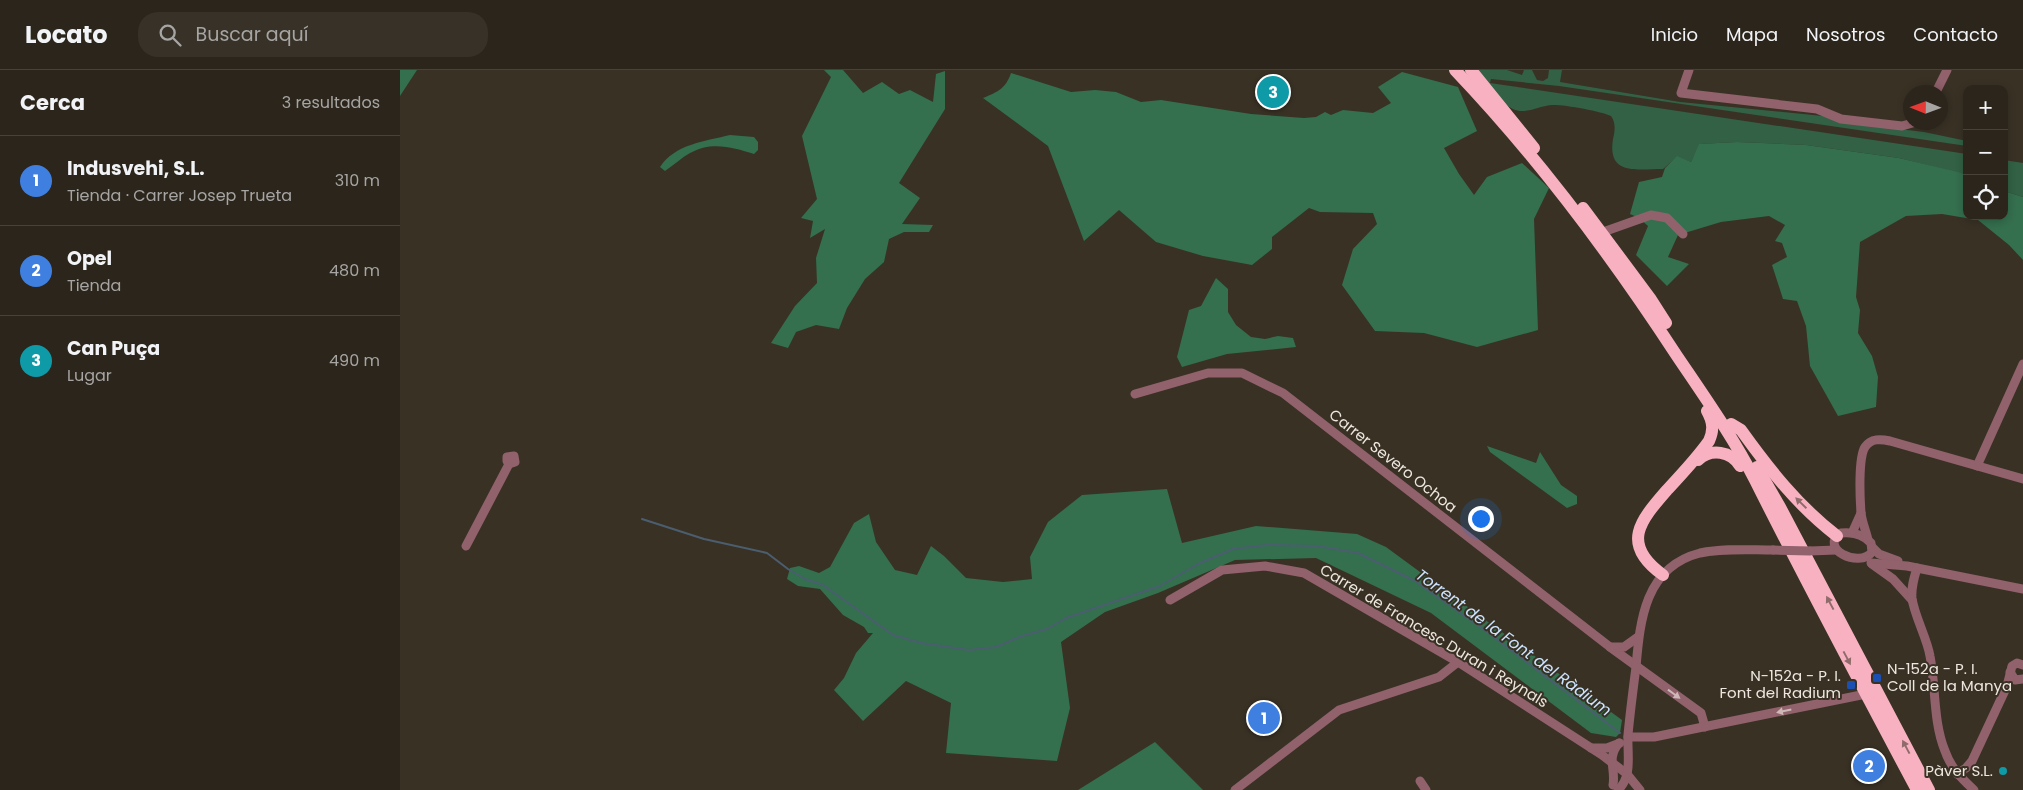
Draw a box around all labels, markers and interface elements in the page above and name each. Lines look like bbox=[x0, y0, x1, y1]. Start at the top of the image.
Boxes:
search box bbox=[138, 12, 488, 57]
text: Locato bbox=[25, 18, 108, 51]
icon: search bbox=[156, 21, 184, 49]
text: Buscar aquí bbox=[196, 21, 308, 48]
text: Inicio bbox=[1651, 22, 1698, 47]
text: Mapa bbox=[1726, 22, 1778, 47]
text: Nosotros bbox=[1806, 22, 1885, 47]
text: Contacto bbox=[1913, 22, 1998, 47]
pin: 3 bbox=[1257, 73, 1289, 111]
north arrow bbox=[1903, 85, 1948, 130]
map controls bbox=[1963, 85, 2008, 220]
button: + bbox=[1963, 85, 2008, 130]
text: Cerca bbox=[20, 88, 85, 117]
text: 3 resultados bbox=[282, 91, 380, 114]
button: − bbox=[1963, 130, 2008, 175]
text: Indusvehi, S.L. bbox=[67, 155, 205, 182]
text: 1 bbox=[33, 169, 39, 192]
text: 310 m bbox=[335, 169, 380, 192]
button: locate bbox=[1963, 175, 2008, 220]
text: Tienda · Carrer Josep Trueta bbox=[67, 184, 292, 207]
text: Opel bbox=[67, 245, 112, 272]
text: 2 bbox=[31, 259, 41, 282]
text: 480 m bbox=[329, 259, 380, 282]
text: Tienda bbox=[67, 274, 121, 297]
text: Can Puça bbox=[67, 335, 160, 362]
text: 3 bbox=[31, 349, 41, 372]
text: 490 m bbox=[329, 349, 380, 372]
text: Lugar bbox=[67, 364, 112, 387]
street label: Carrer Severo Ochoa bbox=[1325, 404, 1462, 517]
one-way arrow bbox=[1795, 497, 1807, 509]
your location bbox=[1468, 506, 1494, 532]
street label: Carrer de Francesc Duran i Reynals bbox=[1316, 559, 1552, 712]
water label: Torrent de la Font del Ràdium bbox=[1411, 563, 1616, 721]
one-way arrow bbox=[1826, 596, 1834, 610]
one-way arrow bbox=[1843, 651, 1851, 666]
place label: N-152a - P. I. Coll de la Manya bbox=[1887, 658, 2012, 696]
place label: N-152a - P. I. Font del Radium bbox=[1719, 665, 1841, 703]
marker: N-152a - P. I. Coll de la Manya bbox=[1871, 672, 1883, 684]
marker: N-152a - P. I. Font del Radium bbox=[1845, 679, 1857, 691]
one-way arrow bbox=[1667, 689, 1681, 699]
pin: 1 bbox=[1248, 699, 1280, 737]
one-way arrow bbox=[1776, 707, 1791, 715]
one-way arrow bbox=[1902, 740, 1910, 754]
pin: 2 bbox=[1853, 747, 1885, 785]
place label: Pàver S.L. bbox=[1925, 760, 1993, 781]
marker: Pàver S.L. bbox=[1997, 765, 2009, 777]

